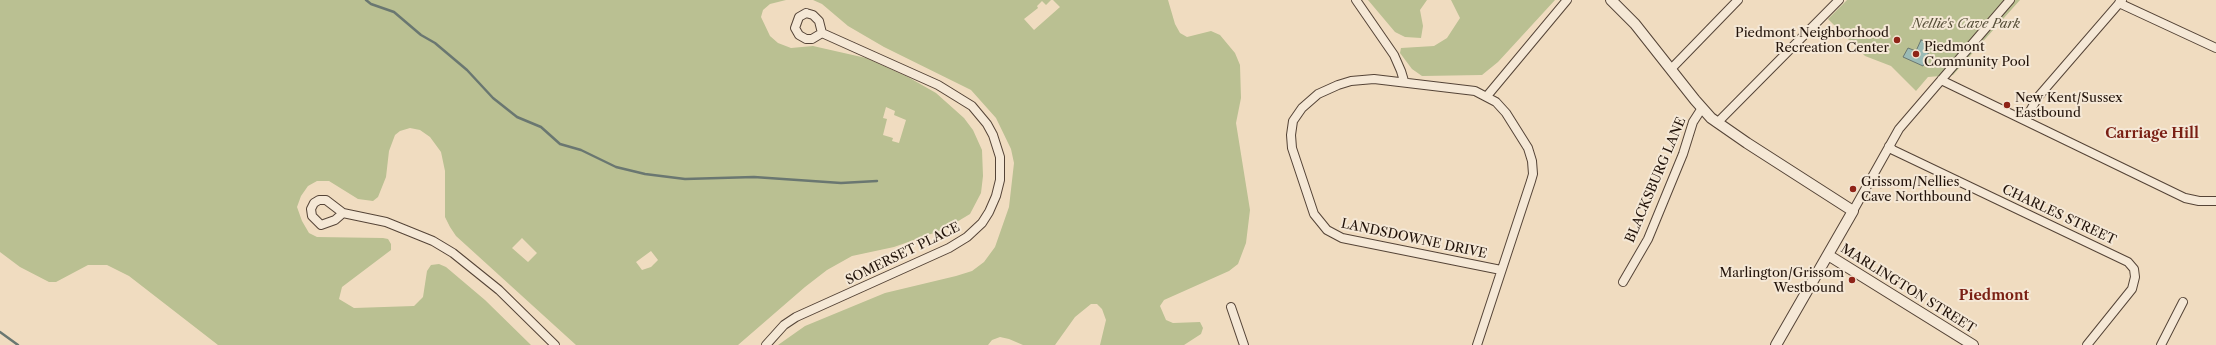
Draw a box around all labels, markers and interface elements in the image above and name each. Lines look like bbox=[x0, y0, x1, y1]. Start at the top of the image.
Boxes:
park label: Nellie's Cave Park bbox=[1912, 16, 2020, 32]
place label: Piedmont Neighborhood Recreation Center bbox=[1735, 25, 1889, 56]
marker: Piedmont Neighborhood Recreation Center bbox=[1892, 35, 1902, 45]
place label: Piedmont Community Pool bbox=[1924, 39, 2030, 70]
marker: Piedmont Community Pool bbox=[1911, 49, 1921, 59]
place label: New Kent/Sussex Eastbound bbox=[2015, 90, 2123, 121]
marker: New Kent/Sussex Eastbound bbox=[2002, 100, 2012, 110]
street label: BLACKSBURG LANE bbox=[1622, 115, 1690, 245]
district label: Carriage Hill bbox=[2105, 126, 2199, 142]
place label: Grissom/Nellies Cave Northbound bbox=[1861, 174, 1971, 205]
street label: CHARLES STREET bbox=[2000, 182, 2118, 248]
marker: Grissom/Nellies Cave Northbound bbox=[1848, 184, 1858, 194]
street label: LANDSDOWNE DRIVE bbox=[1340, 216, 1488, 262]
street label: SOMERSET PLACE bbox=[843, 220, 963, 288]
street label: MARLINGTON STREET bbox=[1838, 241, 1978, 337]
place label: Marlington/Grissom Westbound bbox=[1719, 265, 1844, 296]
marker: Marlington/Grissom Westbound bbox=[1847, 275, 1857, 285]
district label: Piedmont bbox=[1959, 288, 2029, 304]

